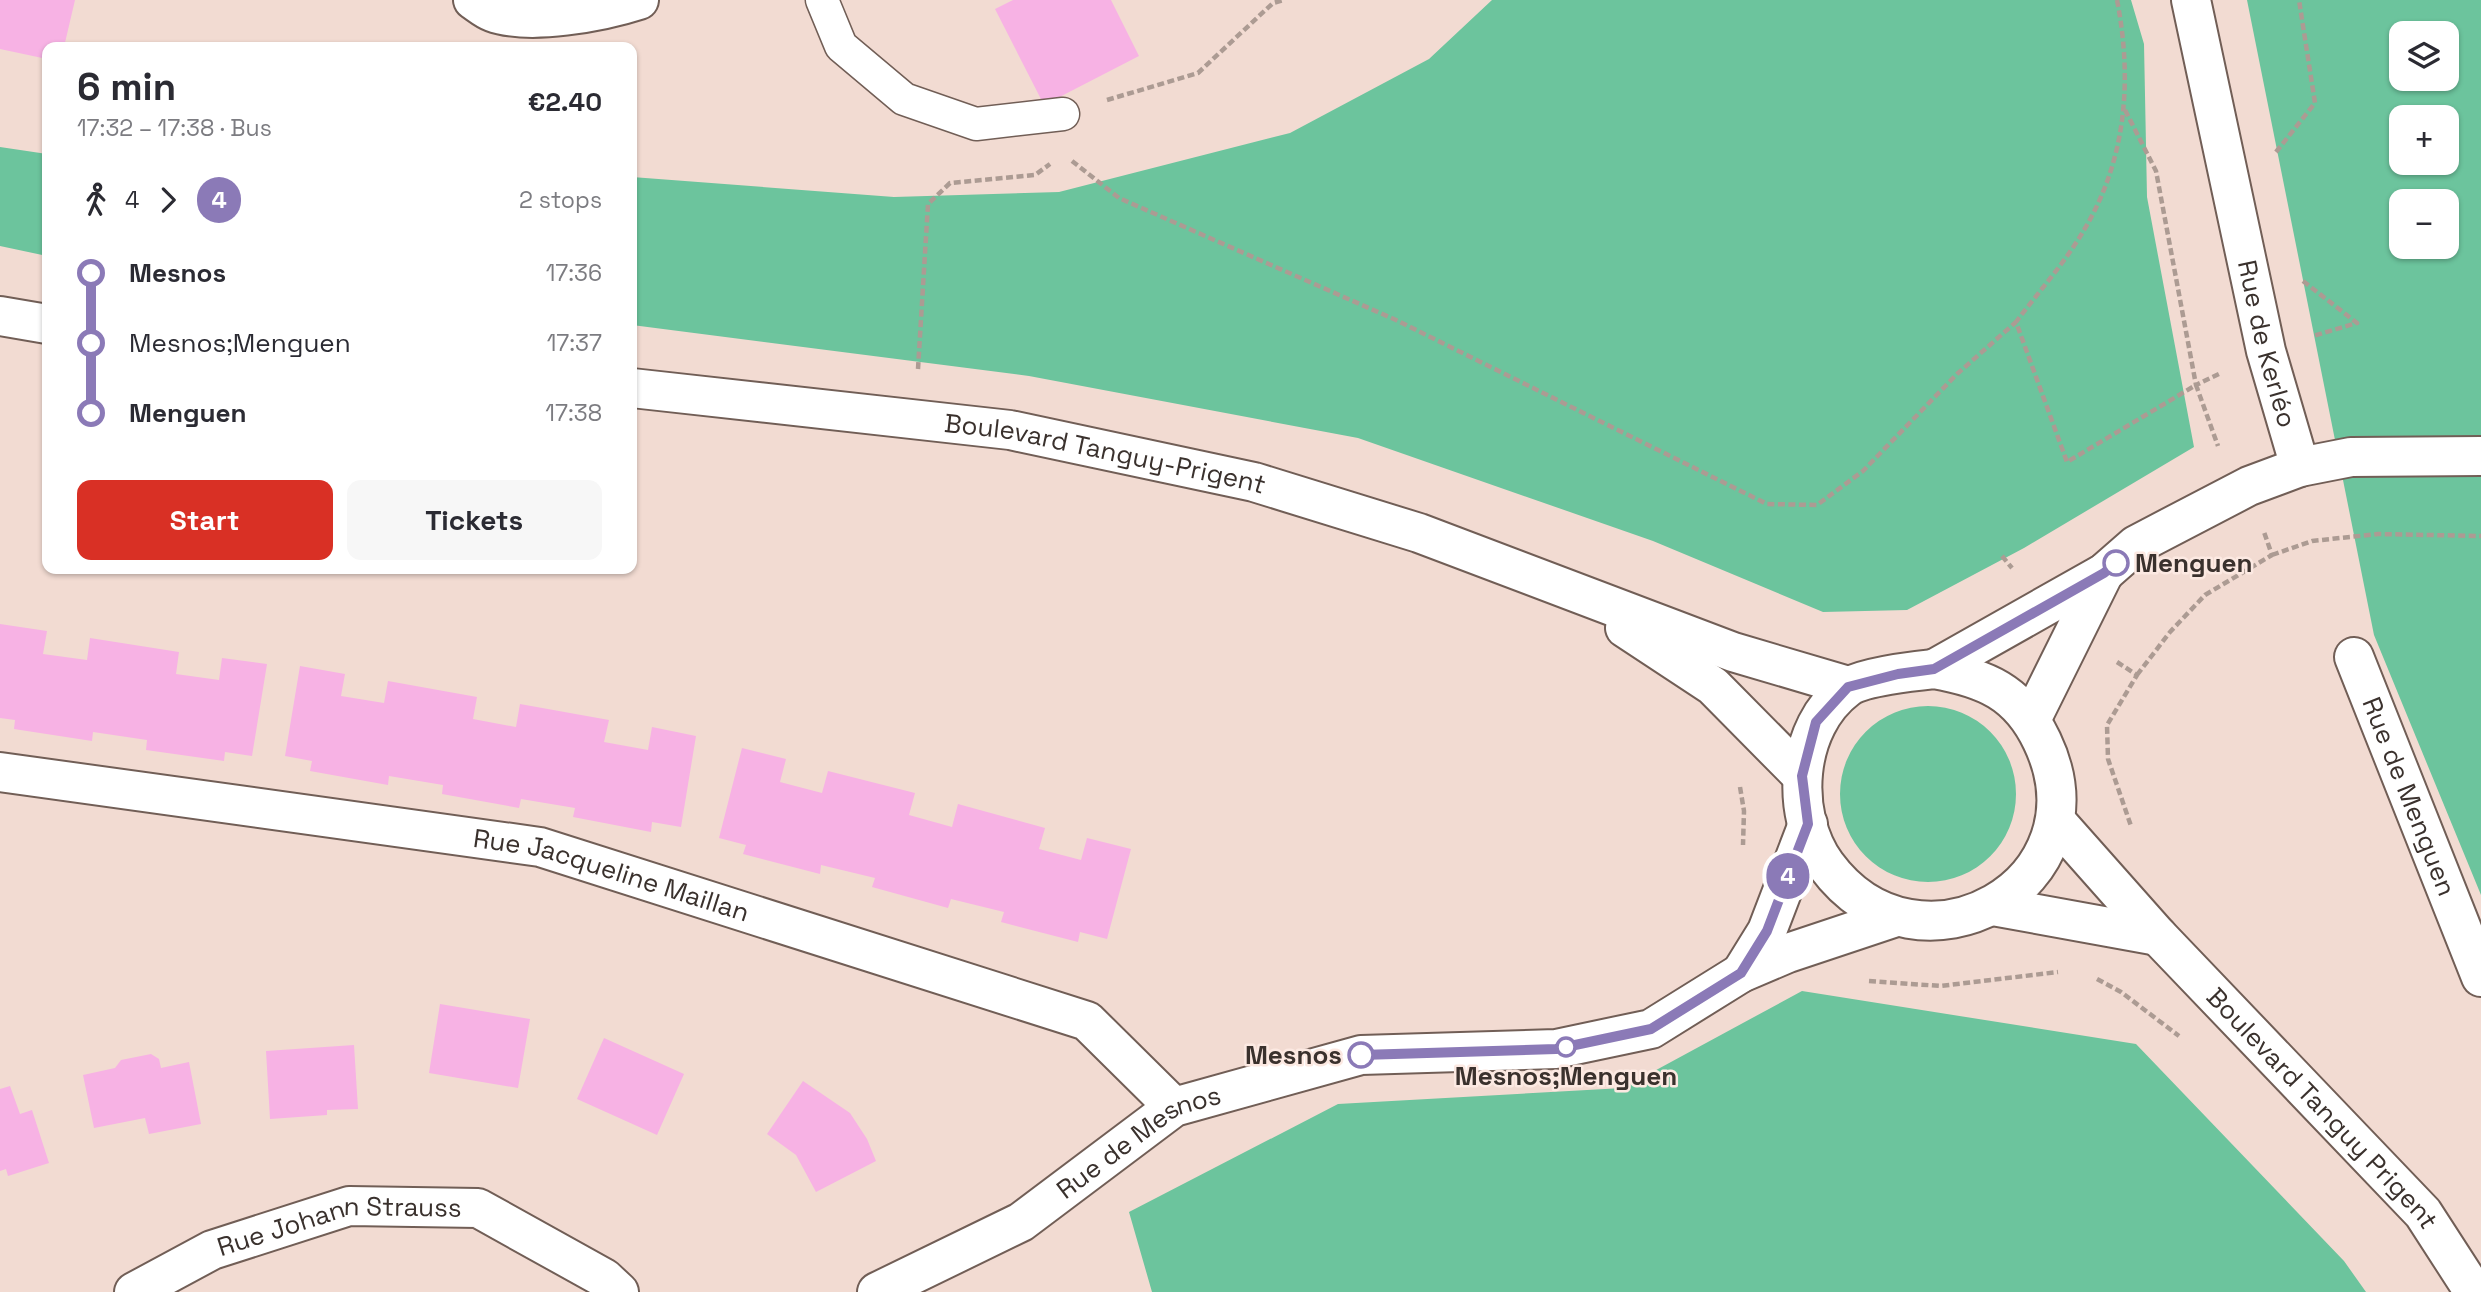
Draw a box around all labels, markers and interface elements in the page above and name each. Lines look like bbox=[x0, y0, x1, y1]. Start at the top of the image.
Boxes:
map controls bbox=[2389, 21, 2459, 259]
button: layers bbox=[2389, 21, 2459, 91]
text: 6 min bbox=[77, 63, 176, 111]
text: €2.40 bbox=[528, 85, 602, 119]
button: + bbox=[2389, 105, 2459, 175]
text: 17:32 – 17:38 · Bus bbox=[77, 113, 272, 143]
icon: walk bbox=[77, 181, 115, 219]
icon: forward bbox=[149, 181, 187, 219]
text: 4 bbox=[211, 184, 227, 215]
text: 4 bbox=[125, 185, 139, 215]
text: 2 stops bbox=[519, 185, 602, 215]
button: − bbox=[2389, 189, 2459, 259]
text: Mesnos bbox=[129, 256, 226, 290]
street label: Rue de Kerléo bbox=[2230, 257, 2305, 432]
text: 17:36 bbox=[546, 258, 602, 288]
text: Mesnos;Menguen bbox=[129, 326, 351, 360]
text: 17:37 bbox=[547, 328, 602, 358]
text: Menguen bbox=[129, 396, 247, 430]
text: 17:38 bbox=[545, 398, 602, 428]
street label: Boulevard Tanguy-Prigent bbox=[943, 406, 1270, 502]
button: Start bbox=[77, 480, 333, 560]
button: Tickets bbox=[347, 480, 602, 560]
place label: Menguen bbox=[2135, 546, 2253, 580]
marker: Menguen bbox=[2103, 550, 2129, 576]
street label: Rue de Menguen bbox=[2355, 692, 2464, 901]
street label: Rue Jacqueline Maillan bbox=[471, 821, 754, 929]
line badge: 4 bbox=[1765, 853, 1811, 899]
text: 4 bbox=[1780, 860, 1796, 891]
street label: Boulevard Tanguy Prigent bbox=[2199, 980, 2446, 1236]
marker: Mesnos;Menguen bbox=[1556, 1037, 1576, 1057]
place label: Mesnos bbox=[1245, 1038, 1342, 1072]
marker: Mesnos bbox=[1348, 1042, 1374, 1068]
place label: Mesnos;Menguen bbox=[1455, 1059, 1677, 1093]
street label: Rue de Mesnos bbox=[1050, 1078, 1225, 1206]
street label: Rue Johann Strauss bbox=[213, 1189, 462, 1264]

